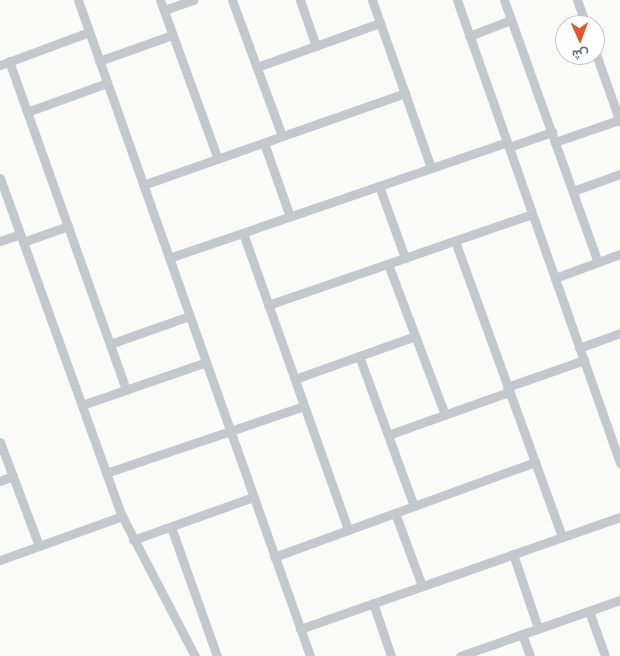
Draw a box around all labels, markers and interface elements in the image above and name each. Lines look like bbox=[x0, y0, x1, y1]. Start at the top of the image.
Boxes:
north arrow bbox=[555, 15, 605, 65]
text: ش bbox=[572, 46, 589, 63]

